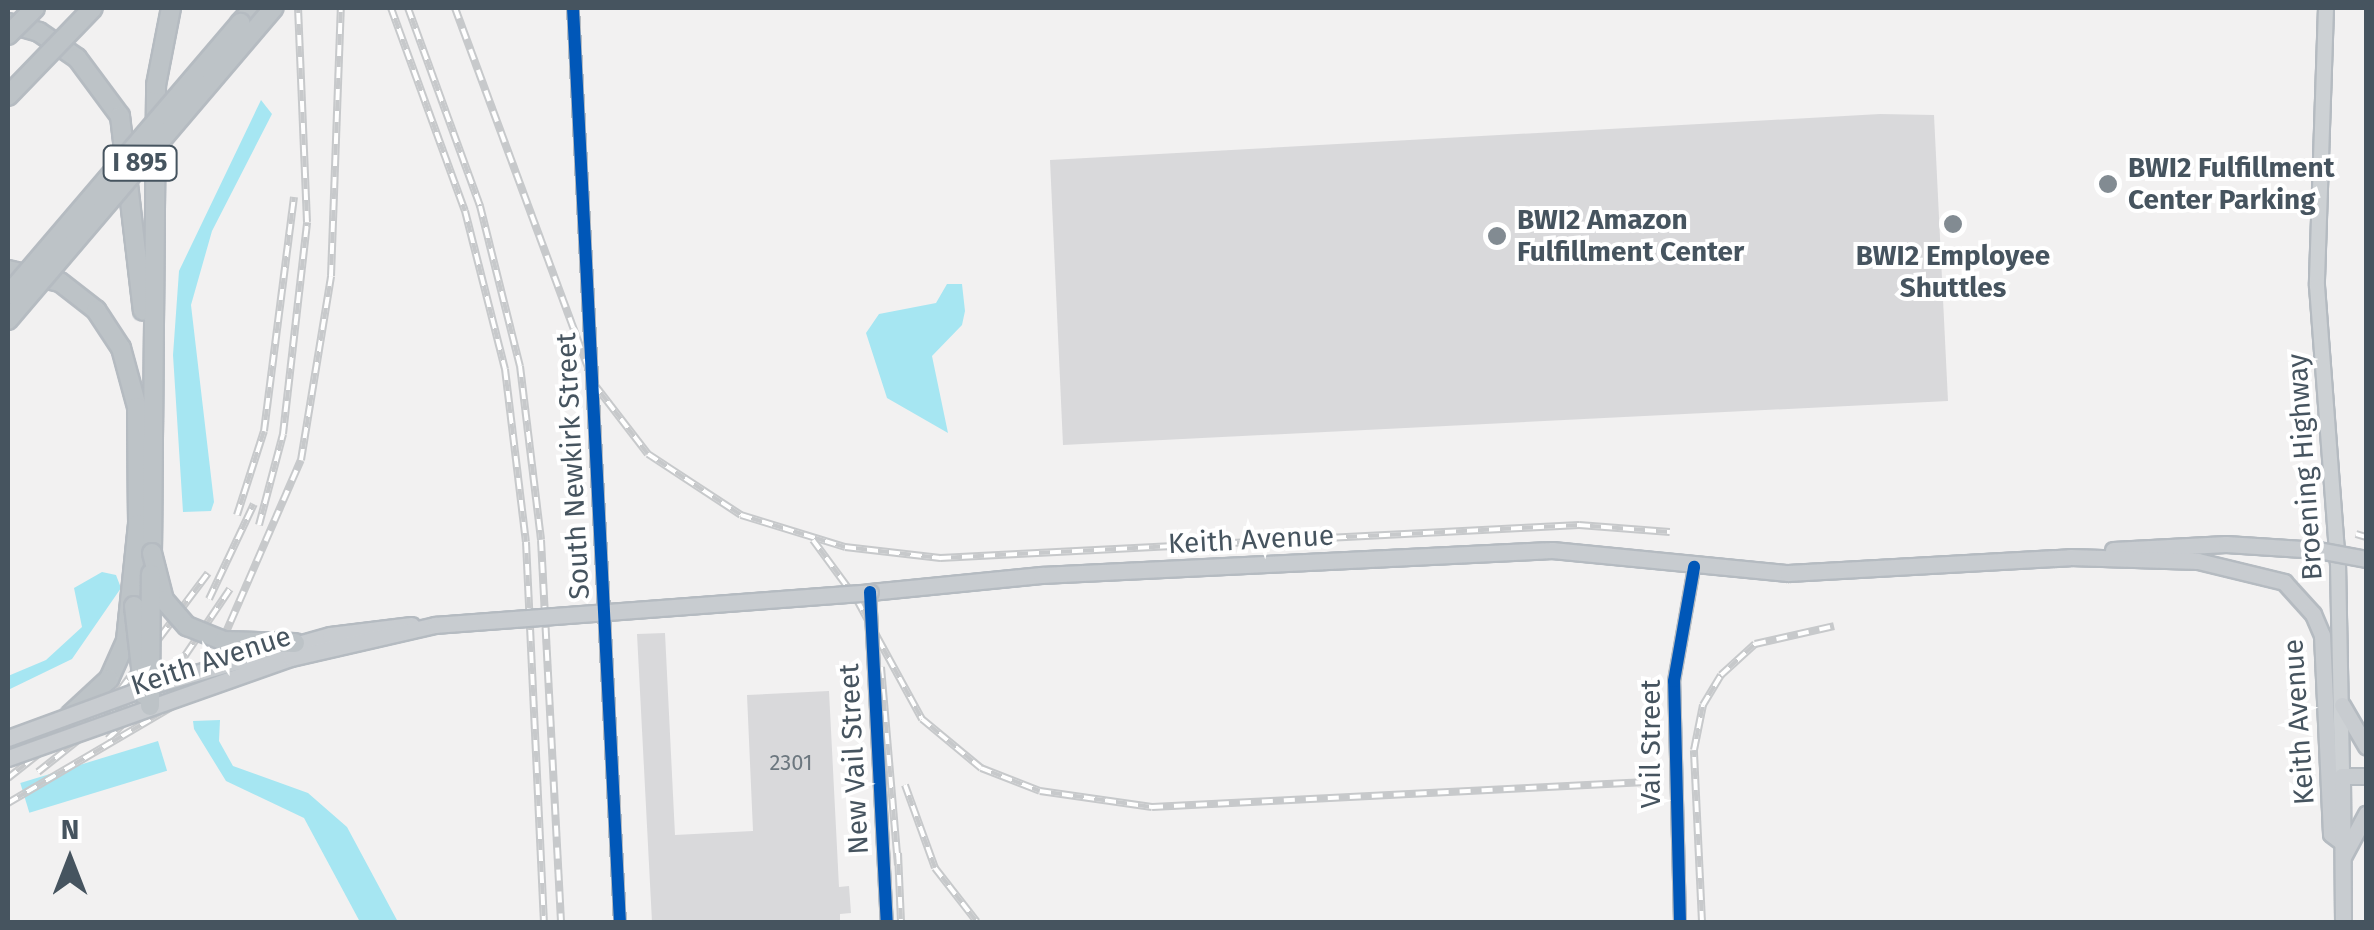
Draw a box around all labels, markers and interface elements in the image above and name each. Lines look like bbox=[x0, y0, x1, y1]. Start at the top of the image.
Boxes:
road number: I 895 bbox=[102, 143, 178, 183]
place label: BWI2 Fulfillment Center Parking bbox=[2128, 151, 2335, 217]
marker: BWI2 Fulfillment Center Parking bbox=[2097, 173, 2119, 195]
place label: BWI2 Amazon Fulfillment Center bbox=[1517, 203, 1744, 269]
marker: BWI2 Employee Shuttles bbox=[1942, 213, 1964, 235]
marker: BWI2 Amazon Fulfillment Center bbox=[1486, 225, 1508, 247]
place label: BWI2 Employee Shuttles bbox=[1856, 239, 2050, 305]
street label: South Newkirk Street bbox=[549, 332, 597, 600]
street label: Broening Highway bbox=[2280, 352, 2330, 582]
street label: Keith Avenue bbox=[1167, 519, 1335, 561]
street label: Keith Avenue bbox=[127, 619, 295, 703]
street label: Keith Avenue bbox=[2276, 638, 2322, 806]
street label: New Vail Street bbox=[832, 663, 876, 855]
street label: Vail Street bbox=[1634, 679, 1668, 809]
house number: 2301 bbox=[769, 750, 813, 776]
north arrow bbox=[20, 810, 120, 910]
text: N bbox=[61, 813, 79, 846]

